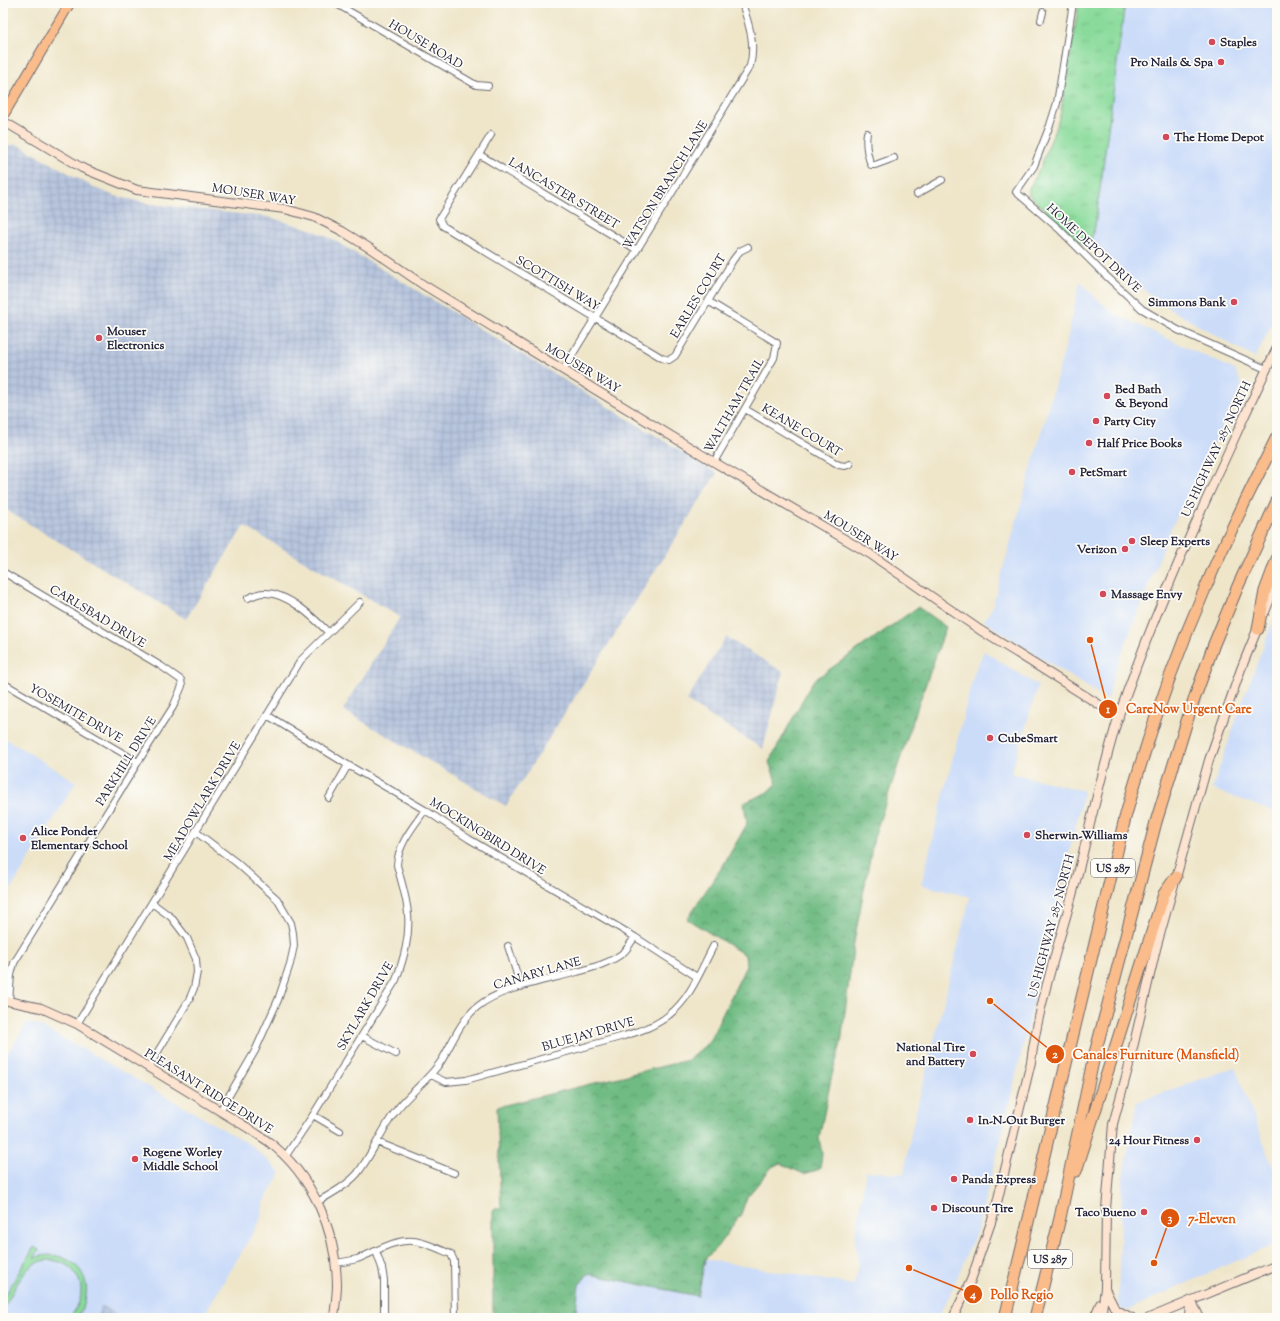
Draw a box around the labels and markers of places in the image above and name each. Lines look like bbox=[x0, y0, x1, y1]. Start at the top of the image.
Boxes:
place label: Staples bbox=[1220, 34, 1257, 52]
marker: Staples bbox=[1207, 37, 1217, 47]
place label: Pro Nails & Spa bbox=[1129, 54, 1213, 72]
marker: Pro Nails & Spa bbox=[1216, 57, 1226, 67]
place label: The Home Depot bbox=[1173, 129, 1265, 147]
marker: The Home Depot bbox=[1161, 132, 1171, 142]
place label: Simmons Bank bbox=[1148, 294, 1226, 312]
marker: Simmons Bank bbox=[1229, 297, 1239, 307]
place label: Mouser Electronics bbox=[106, 323, 164, 355]
marker: Mouser Electronics bbox=[94, 333, 104, 343]
place label: Bed Bath & Beyond bbox=[1114, 381, 1168, 413]
marker: Bed Bath & Beyond bbox=[1102, 391, 1112, 401]
place label: Party City bbox=[1103, 413, 1156, 431]
marker: Party City bbox=[1091, 416, 1101, 426]
place label: Half Price Books bbox=[1096, 435, 1182, 453]
marker: Half Price Books bbox=[1084, 438, 1094, 448]
place label: PetSmart bbox=[1079, 464, 1128, 482]
marker: PetSmart bbox=[1067, 467, 1077, 477]
place label: Sleep Experts bbox=[1140, 533, 1210, 551]
marker: Sleep Experts bbox=[1127, 536, 1137, 546]
place label: Verizon bbox=[1076, 541, 1118, 559]
marker: Verizon bbox=[1120, 544, 1130, 554]
place label: Massage Envy bbox=[1110, 586, 1183, 604]
marker: Massage Envy bbox=[1098, 589, 1108, 599]
callout: CareNow Urgent Care bbox=[1098, 696, 1260, 721]
place label: CubeSmart bbox=[998, 730, 1058, 748]
marker: CubeSmart bbox=[985, 733, 995, 743]
place label: Alice Ponder Elementary School bbox=[30, 823, 128, 855]
place label: Sherwin-Williams bbox=[1035, 827, 1128, 845]
marker: Sherwin-Williams bbox=[1022, 830, 1032, 840]
marker: Alice Ponder Elementary School bbox=[18, 833, 28, 843]
place label: National Tire and Battery bbox=[895, 1039, 965, 1071]
callout: Canales Furniture (Mansfield) bbox=[1045, 1042, 1247, 1067]
marker: National Tire and Battery bbox=[968, 1049, 978, 1059]
place label: In-N-Out Burger bbox=[977, 1112, 1065, 1130]
marker: In-N-Out Burger bbox=[965, 1115, 975, 1125]
place label: 24 Hour Fitness bbox=[1109, 1132, 1189, 1150]
marker: 24 Hour Fitness bbox=[1192, 1135, 1202, 1145]
place label: Rogene Worley Middle School bbox=[142, 1144, 222, 1176]
marker: Rogene Worley Middle School bbox=[130, 1154, 140, 1164]
place label: Panda Express bbox=[961, 1171, 1036, 1189]
marker: Panda Express bbox=[949, 1174, 959, 1184]
place label: Discount Tire bbox=[941, 1200, 1014, 1218]
marker: Discount Tire bbox=[929, 1203, 939, 1213]
place label: Taco Bueno bbox=[1074, 1204, 1136, 1222]
callout: 7-Eleven bbox=[1160, 1206, 1244, 1231]
marker: Taco Bueno bbox=[1139, 1207, 1149, 1217]
callout: Pollo Regio bbox=[963, 1282, 1062, 1307]

